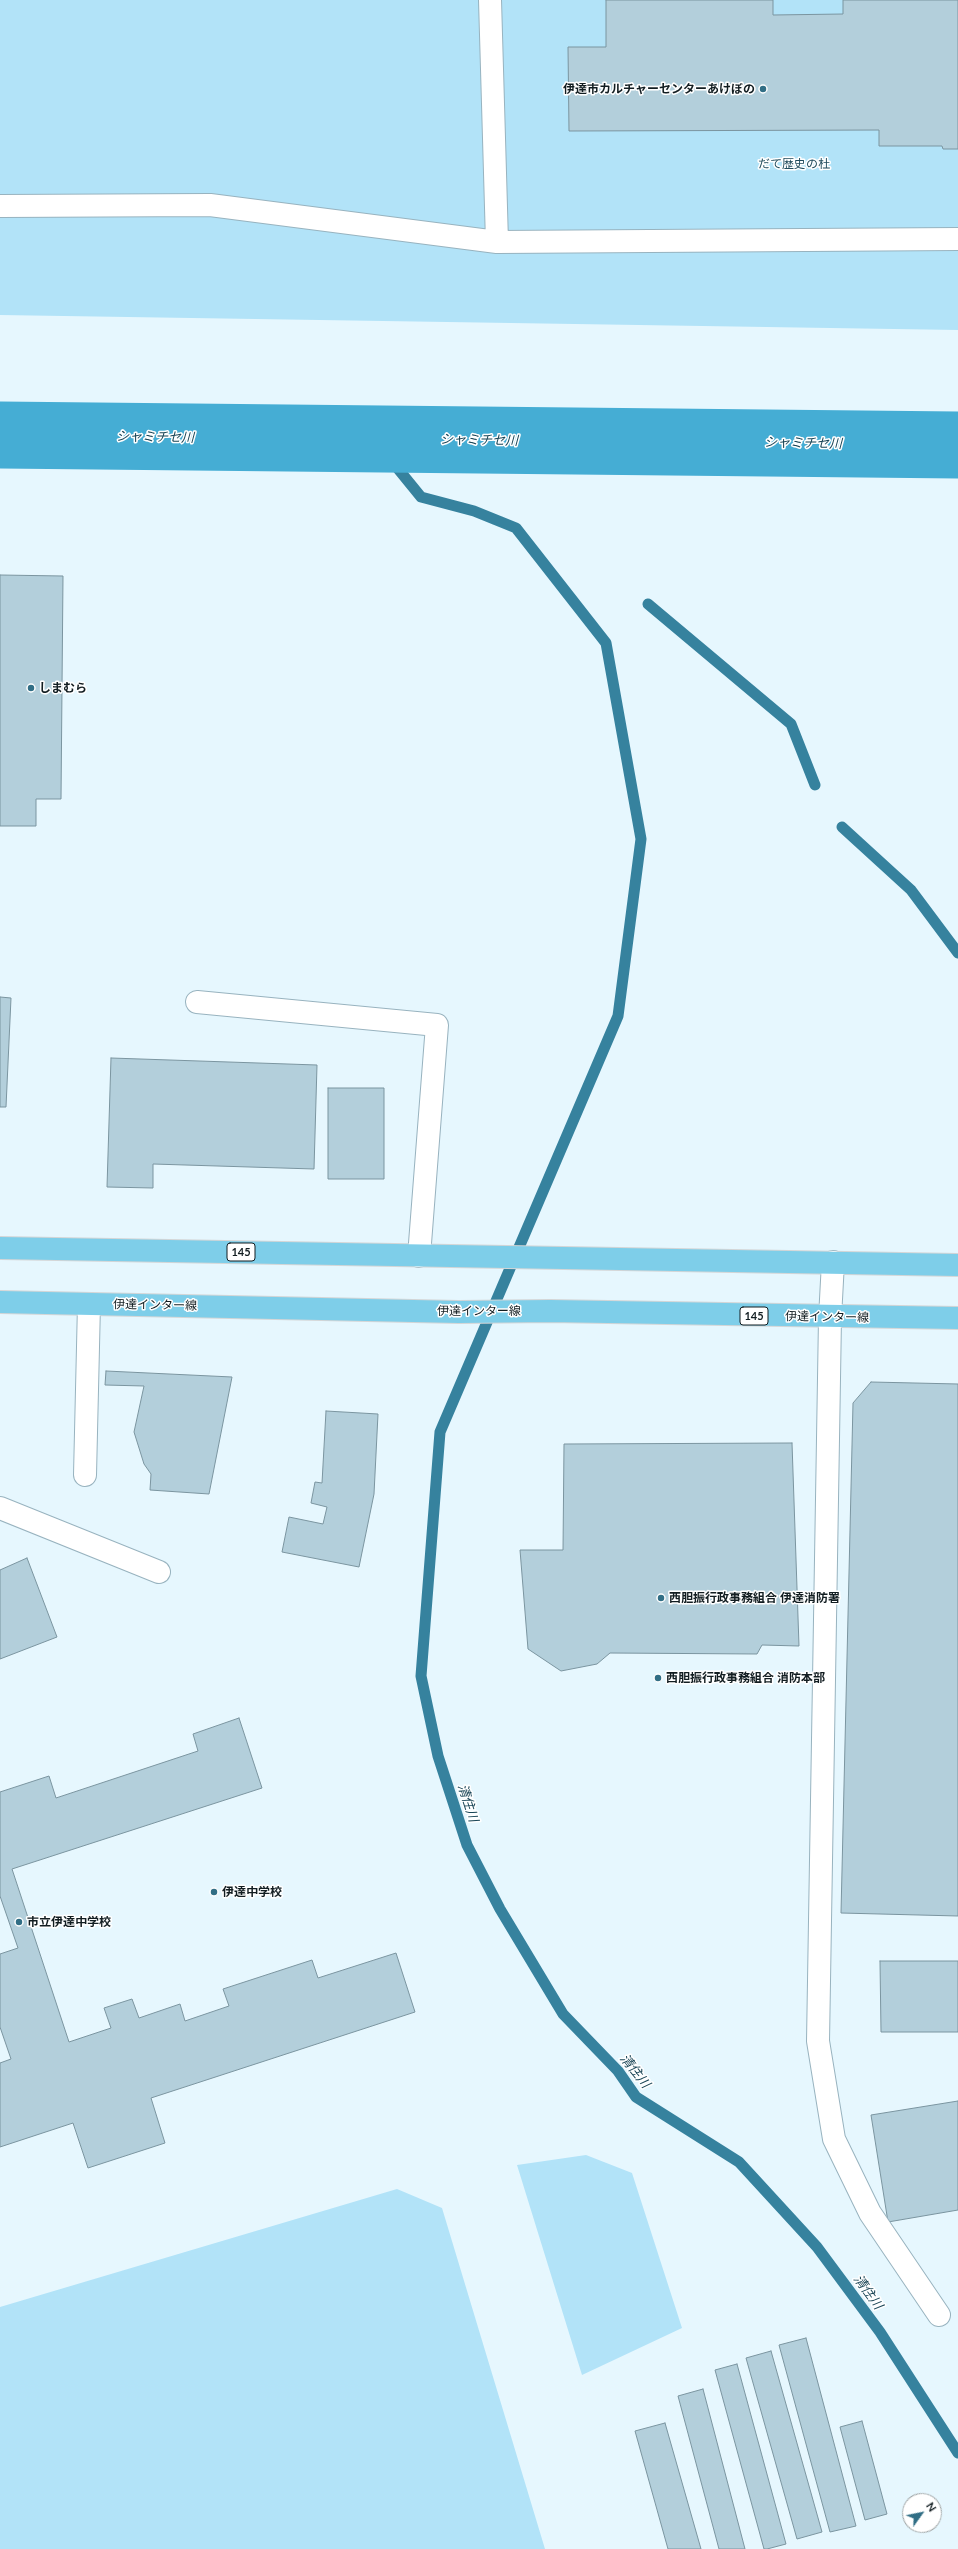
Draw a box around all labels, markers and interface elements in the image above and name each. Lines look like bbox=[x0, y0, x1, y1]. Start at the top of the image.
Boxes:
place label: 伊達市カルチャーセンターあけぼの bbox=[563, 82, 755, 96]
marker: 伊達市カルチャーセンターあけぼの bbox=[758, 84, 768, 94]
park label: だて歴史の杜 bbox=[758, 157, 830, 171]
water label: シャミチセ川 bbox=[116, 429, 194, 445]
water label: シャミチセ川 bbox=[440, 432, 518, 448]
water label: シャミチセ川 bbox=[764, 435, 842, 451]
place label: しまむら bbox=[39, 681, 87, 695]
marker: しまむら bbox=[26, 683, 36, 693]
road number: 145 bbox=[227, 1243, 255, 1261]
street label: 伊達インター線 bbox=[113, 1297, 197, 1313]
street label: 伊達インター線 bbox=[437, 1304, 521, 1318]
road number: 145 bbox=[740, 1307, 768, 1325]
street label: 伊達インター線 bbox=[785, 1309, 869, 1325]
place label: 西胆振行政事務組合 伊達消防署 bbox=[669, 1591, 840, 1605]
marker: 西胆振行政事務組合 伊達消防署 bbox=[656, 1593, 666, 1603]
place label: 西胆振行政事務組合 消防本部 bbox=[666, 1671, 825, 1685]
marker: 西胆振行政事務組合 消防本部 bbox=[653, 1673, 663, 1683]
water label: 清住川 bbox=[455, 1782, 481, 1824]
place label: 伊達中学校 bbox=[222, 1885, 282, 1899]
marker: 伊達中学校 bbox=[209, 1887, 219, 1897]
place label: 市立伊達中学校 bbox=[27, 1915, 111, 1929]
marker: 市立伊達中学校 bbox=[14, 1917, 24, 1927]
water label: 清住川 bbox=[617, 2051, 653, 2091]
water label: 清住川 bbox=[850, 2272, 886, 2312]
north arrow bbox=[902, 2493, 942, 2533]
text: N bbox=[924, 2500, 939, 2514]

